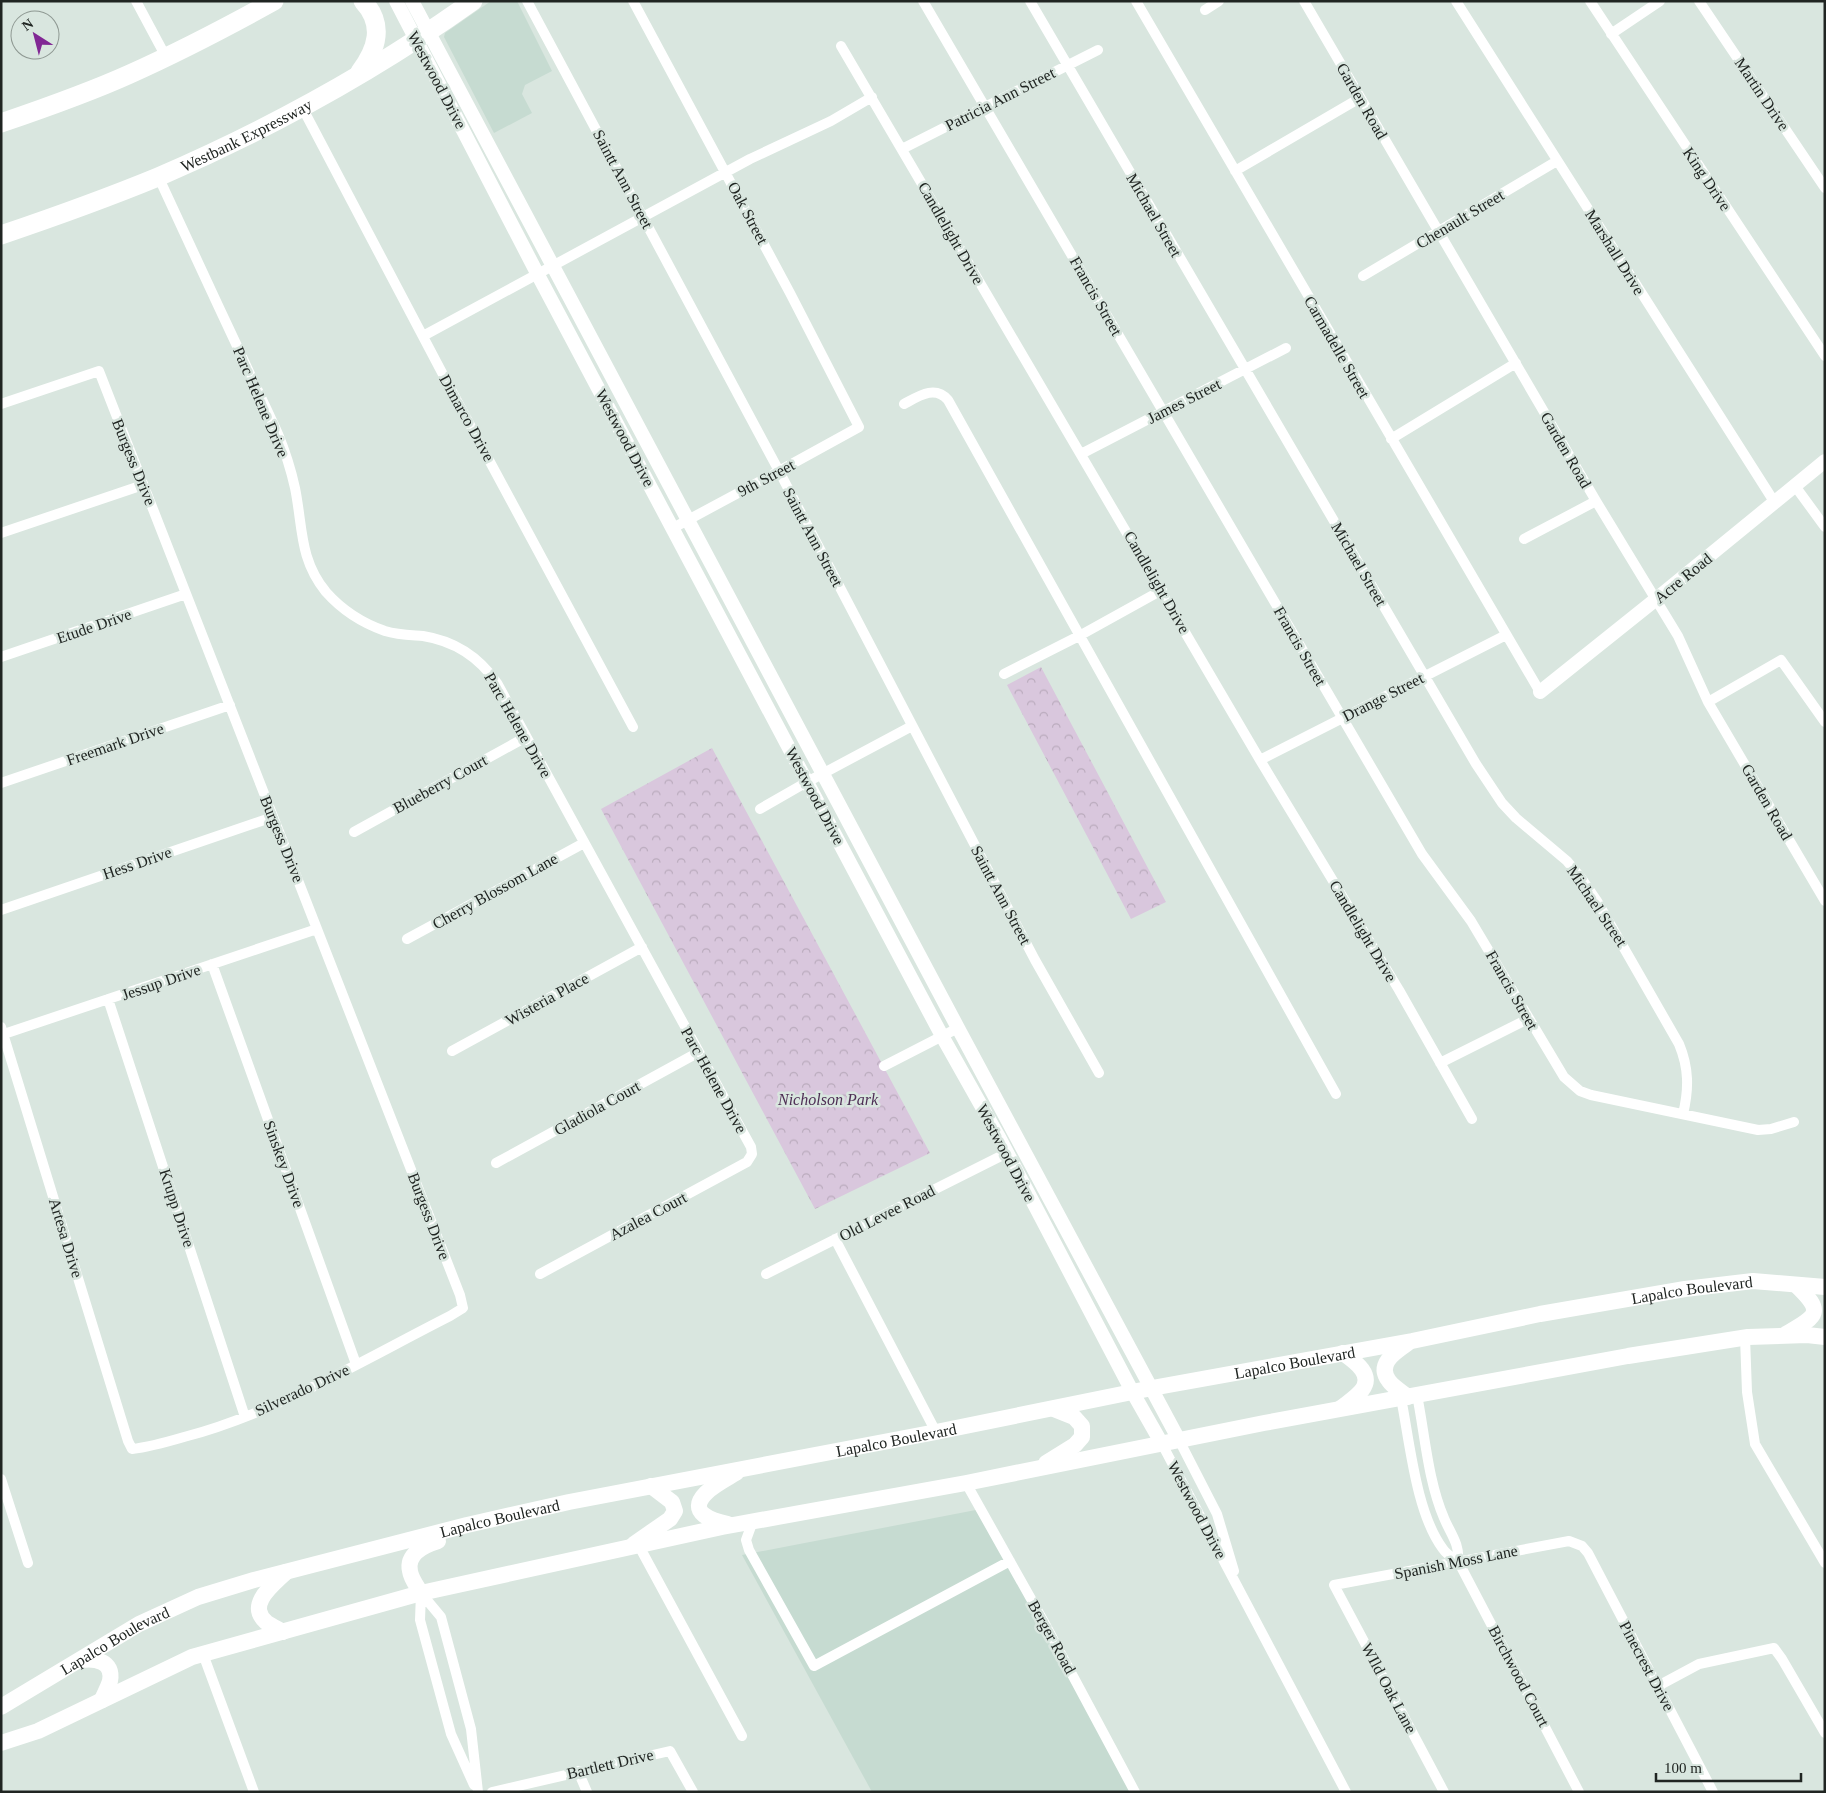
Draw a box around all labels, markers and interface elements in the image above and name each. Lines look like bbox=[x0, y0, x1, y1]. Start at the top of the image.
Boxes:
north arrow bbox=[10, 10, 60, 60]
text: N bbox=[19, 16, 36, 34]
street label: Westwood Drive bbox=[404, 29, 470, 131]
street label: Martin Drive bbox=[1731, 54, 1793, 134]
street label: Garden Road bbox=[1333, 60, 1391, 142]
street label: Patricia Ann Street bbox=[942, 64, 1058, 134]
street label: Westbank Expressway bbox=[178, 95, 315, 174]
street label: Saintt Ann Street bbox=[590, 127, 656, 232]
street label: King Drive bbox=[1679, 144, 1734, 214]
street label: Michael Street bbox=[1123, 170, 1185, 260]
street label: Oak Street bbox=[725, 179, 772, 247]
street label: Candlelight Drive bbox=[914, 179, 987, 288]
street label: Chenault Street bbox=[1413, 186, 1507, 252]
street label: Marshall Drive bbox=[1582, 206, 1648, 298]
street label: Francis Street bbox=[1067, 253, 1126, 339]
street label: Carmadelle Street bbox=[1301, 293, 1373, 402]
street label: Parc Helene Drive bbox=[230, 344, 292, 460]
street label: Dimarco Drive bbox=[436, 372, 498, 464]
street label: James Street bbox=[1144, 375, 1224, 427]
street label: Westwood Drive bbox=[592, 387, 658, 489]
street label: Garden Road bbox=[1537, 409, 1595, 491]
street label: Burgess Drive bbox=[108, 416, 159, 508]
street label: 9th Street bbox=[735, 456, 798, 500]
street label: Saintt Ann Street bbox=[780, 485, 846, 590]
street label: Michael Street bbox=[1328, 519, 1390, 609]
street label: Candlelight Drive bbox=[1120, 528, 1193, 637]
street label: Acre Road bbox=[1651, 550, 1715, 606]
street label: Francis Street bbox=[1271, 603, 1330, 689]
street label: Etude Drive bbox=[54, 605, 134, 647]
street label: Drange Street bbox=[1340, 669, 1427, 726]
street label: Parc Helene Drive bbox=[481, 670, 555, 780]
street label: Freemark Drive bbox=[64, 719, 166, 769]
street label: Westwood Drive bbox=[782, 745, 848, 847]
street label: Blueberry Court bbox=[390, 751, 491, 818]
street label: Garden Road bbox=[1738, 761, 1796, 843]
street label: Burgess Drive bbox=[256, 793, 307, 885]
street label: Hess Drive bbox=[100, 843, 174, 883]
street label: Saintt Ann Street bbox=[968, 843, 1034, 948]
street label: Cherry Blossom Lane bbox=[429, 850, 561, 933]
street label: Michael Street bbox=[1564, 862, 1631, 950]
street label: Candlelight Drive bbox=[1325, 877, 1400, 985]
street label: Francis Street bbox=[1483, 947, 1542, 1033]
street label: Jessup Drive bbox=[119, 961, 203, 1004]
street label: Wisteria Place bbox=[503, 969, 591, 1029]
street label: Parc Helene Drive bbox=[678, 1024, 750, 1136]
street label: Gladiola Court bbox=[551, 1077, 643, 1139]
park label: Nicholson Park bbox=[777, 1091, 879, 1108]
street label: Westwood Drive bbox=[973, 1102, 1039, 1204]
street label: Sinskey Drive bbox=[259, 1118, 308, 1210]
street label: Krupp Drive bbox=[155, 1167, 198, 1250]
street label: Burgess Drive bbox=[404, 1170, 453, 1262]
street label: Old Levee Road bbox=[836, 1182, 938, 1244]
street label: Azalea Court bbox=[607, 1188, 690, 1243]
street label: Artesa Drive bbox=[46, 1196, 86, 1280]
street label: Lapalco Boulevard bbox=[1630, 1273, 1753, 1307]
street label: Lapalco Boulevard bbox=[1233, 1343, 1356, 1381]
street label: Silverado Drive bbox=[252, 1361, 352, 1419]
street label: Lapalco Boulevard bbox=[834, 1420, 958, 1459]
street label: Westwood Drive bbox=[1164, 1459, 1230, 1561]
street label: Lapalco Boulevard bbox=[438, 1496, 561, 1540]
street label: Spanish Moss Lane bbox=[1393, 1542, 1519, 1583]
street label: Berger Road bbox=[1024, 1597, 1079, 1677]
street label: Lapalco Boulevard bbox=[57, 1603, 172, 1678]
street label: Pinecrest Drive bbox=[1616, 1618, 1678, 1714]
street label: Birchwood Court bbox=[1485, 1623, 1553, 1730]
street label: WIld Oak Lane bbox=[1358, 1640, 1420, 1736]
street label: Bartlett Drive bbox=[565, 1746, 655, 1782]
scale bar bbox=[1656, 1750, 1801, 1782]
text: 100 m bbox=[1664, 1760, 1702, 1776]

